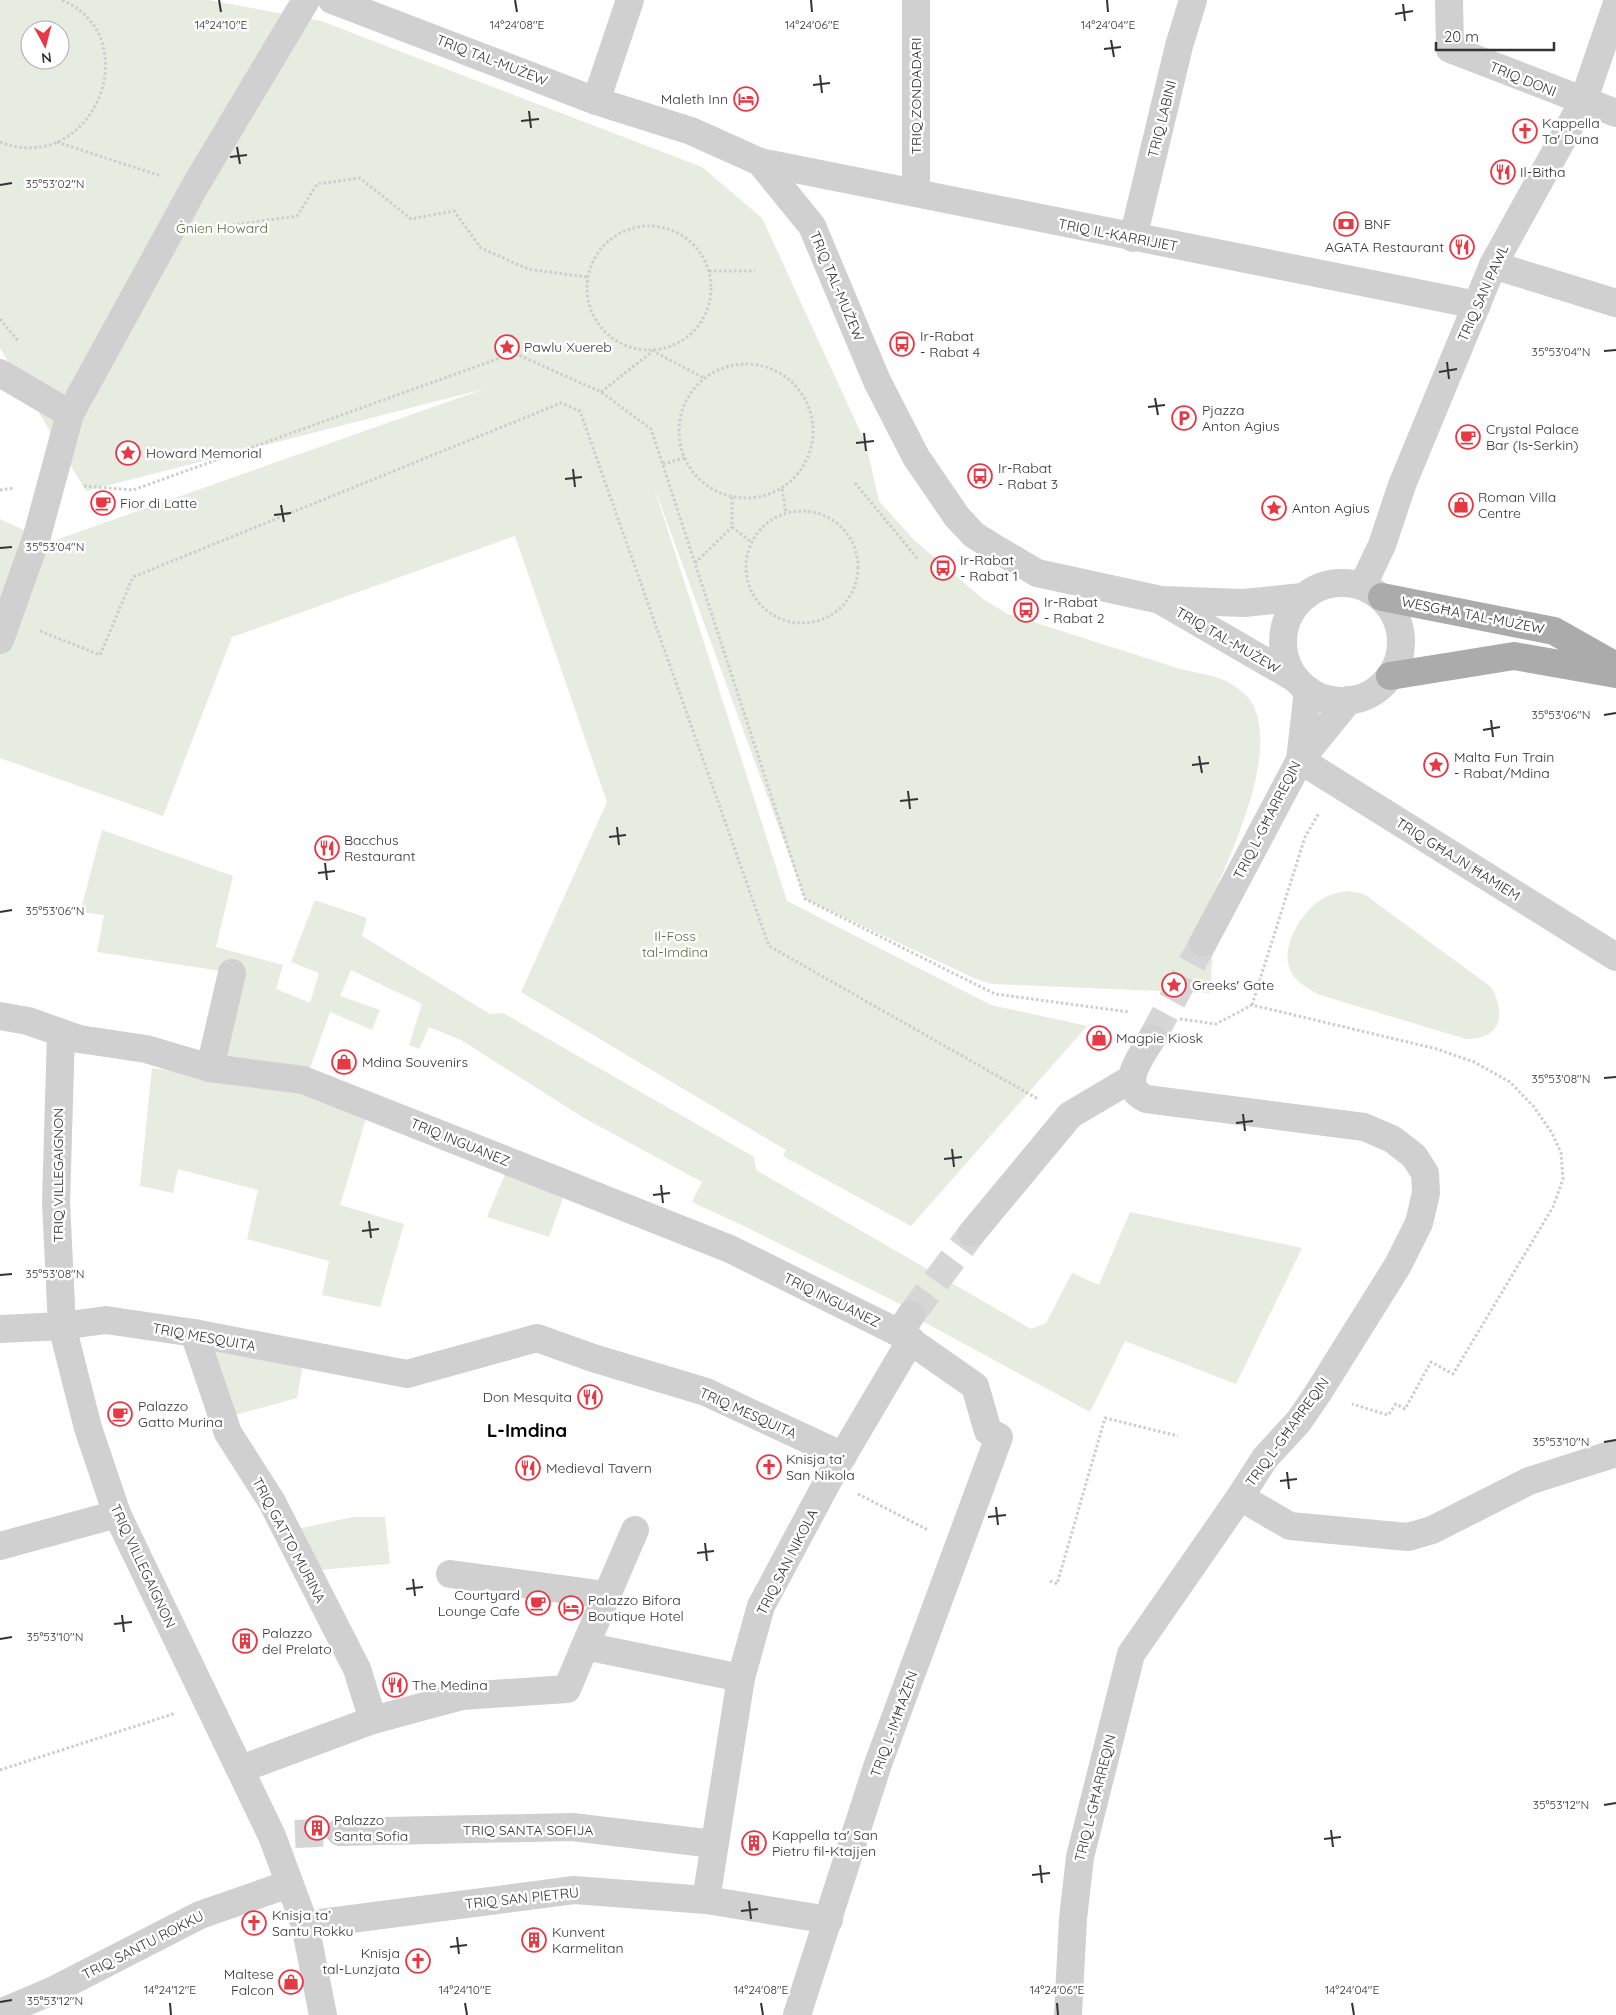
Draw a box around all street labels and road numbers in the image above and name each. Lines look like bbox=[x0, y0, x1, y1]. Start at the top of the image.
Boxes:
street label: TRIQ TAL-MUŻEW bbox=[434, 30, 551, 90]
street label: TRIQ ZONDADARI bbox=[907, 38, 925, 154]
street label: TRIQ DONI bbox=[1487, 57, 1559, 101]
street label: TRIQ LABINI bbox=[1144, 79, 1180, 159]
street label: TRIQ IL-KARRIJIET bbox=[1057, 215, 1179, 255]
street label: TRIQ TAL-MUŻEW bbox=[806, 228, 868, 344]
street label: TRIQ SAN PAWL bbox=[1454, 241, 1513, 344]
street label: WESGĦA TAL-MUŻEW bbox=[1400, 592, 1547, 638]
street label: TRIQ TAL-MUŻEW bbox=[1172, 603, 1284, 677]
street label: TRIQ L-GĦARREQIN bbox=[1229, 758, 1305, 882]
street label: TRIQ GĦAJN ĦAMIEM bbox=[1392, 813, 1524, 905]
street label: TRIQ VILLEGAIGNON bbox=[49, 1108, 67, 1242]
street label: TRIQ INGUANEZ bbox=[408, 1114, 512, 1170]
street label: TRIQ INGUANEZ bbox=[781, 1269, 883, 1331]
street label: TRIQ MESQUITA bbox=[151, 1319, 257, 1355]
street label: TRIQ L-GĦARREQIN bbox=[1241, 1374, 1333, 1490]
street label: TRIQ MESQUITA bbox=[697, 1384, 799, 1442]
street label: TRIQ GATTO MURINA bbox=[248, 1474, 330, 1606]
street label: TRIQ VILLEGAIGNON bbox=[106, 1501, 180, 1631]
street label: TRIQ SAN NIKOLA bbox=[752, 1506, 822, 1618]
street label: TRIQ L-IMĦAŻEN bbox=[866, 1668, 922, 1780]
street label: TRIQ L-GĦARREQIN bbox=[1070, 1732, 1120, 1864]
street label: TRIQ SANTA SOFIJA bbox=[463, 1821, 593, 1839]
street label: TRIQ SAN PIETRU bbox=[464, 1883, 580, 1913]
street label: TRIQ SANTU ROKKU bbox=[79, 1907, 207, 1983]

